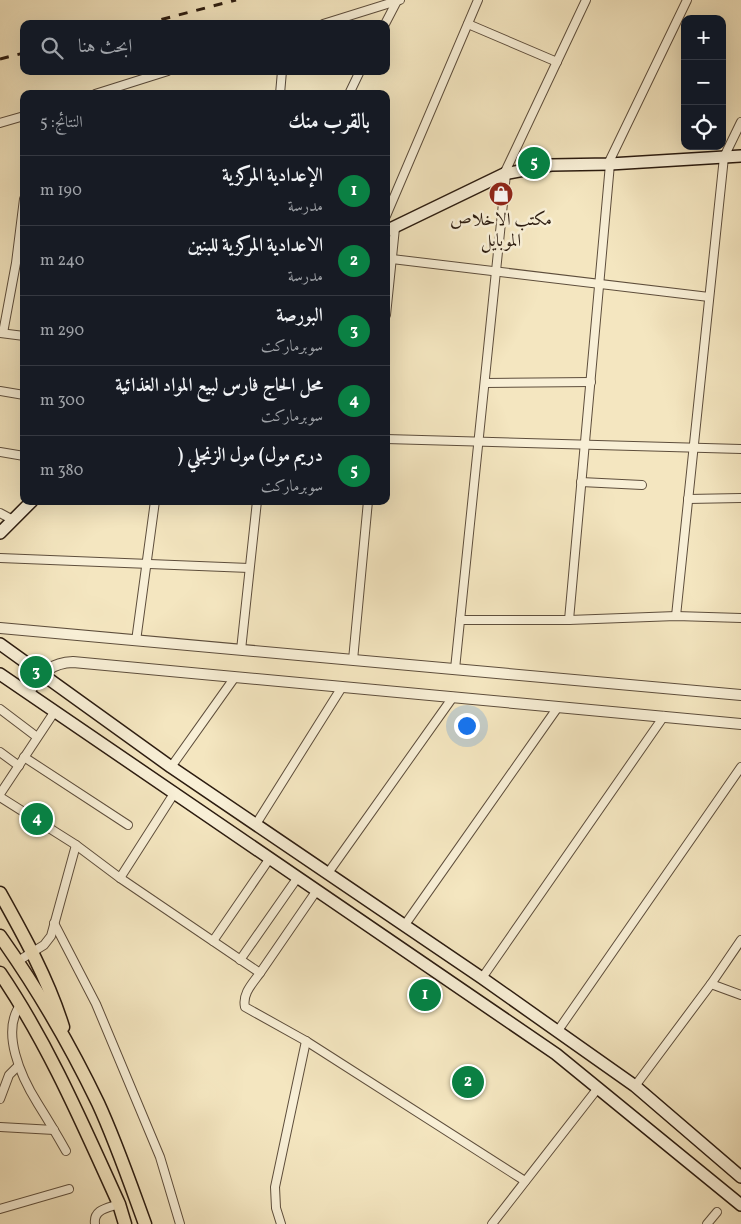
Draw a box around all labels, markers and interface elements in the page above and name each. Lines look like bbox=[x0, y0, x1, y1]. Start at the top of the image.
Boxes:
map controls bbox=[681, 15, 726, 150]
button: + bbox=[681, 15, 726, 60]
search box bbox=[20, 20, 390, 75]
icon: search bbox=[38, 34, 66, 62]
text: ابحث هنا bbox=[78, 34, 132, 60]
button: − bbox=[681, 60, 726, 105]
button: locate bbox=[681, 105, 726, 150]
text: بالقرب منك bbox=[288, 108, 370, 137]
text: النتائج: 5 bbox=[40, 112, 83, 134]
pin: 5 bbox=[518, 144, 550, 182]
text: الإعدادية المركزية bbox=[222, 163, 323, 189]
text: 190 m bbox=[40, 180, 82, 202]
text: 1 bbox=[351, 180, 357, 202]
shop icon: مكتب الاخلاص الموبايل bbox=[488, 181, 514, 207]
text: مدرسة bbox=[288, 196, 323, 218]
place label: مكتب الاخلاص الموبايل bbox=[450, 208, 552, 254]
text: الاعدادية المركزية للبنين bbox=[187, 233, 323, 259]
text: 240 m bbox=[40, 250, 84, 272]
text: 2 bbox=[350, 250, 358, 272]
text: مدرسة bbox=[288, 266, 323, 288]
text: البورصة bbox=[276, 303, 323, 329]
text: 290 m bbox=[40, 320, 84, 342]
text: 3 bbox=[350, 320, 358, 342]
text: سوبرماركت bbox=[261, 336, 323, 358]
text: محل الحاج فارس لبيع المواد الغذائية bbox=[115, 373, 323, 399]
text: 300 m bbox=[40, 390, 85, 412]
text: 4 bbox=[349, 390, 359, 412]
text: سوبرماركت bbox=[261, 406, 323, 428]
text: دريم مول) مول الزنجلي ( bbox=[177, 443, 323, 469]
text: 380 m bbox=[40, 460, 83, 482]
text: 5 bbox=[350, 460, 358, 482]
text: سوبرماركت bbox=[261, 476, 323, 498]
pin: 3 bbox=[20, 653, 52, 691]
your location bbox=[454, 713, 480, 739]
pin: 4 bbox=[21, 800, 53, 838]
pin: 1 bbox=[409, 976, 441, 1014]
pin: 2 bbox=[452, 1063, 484, 1101]

